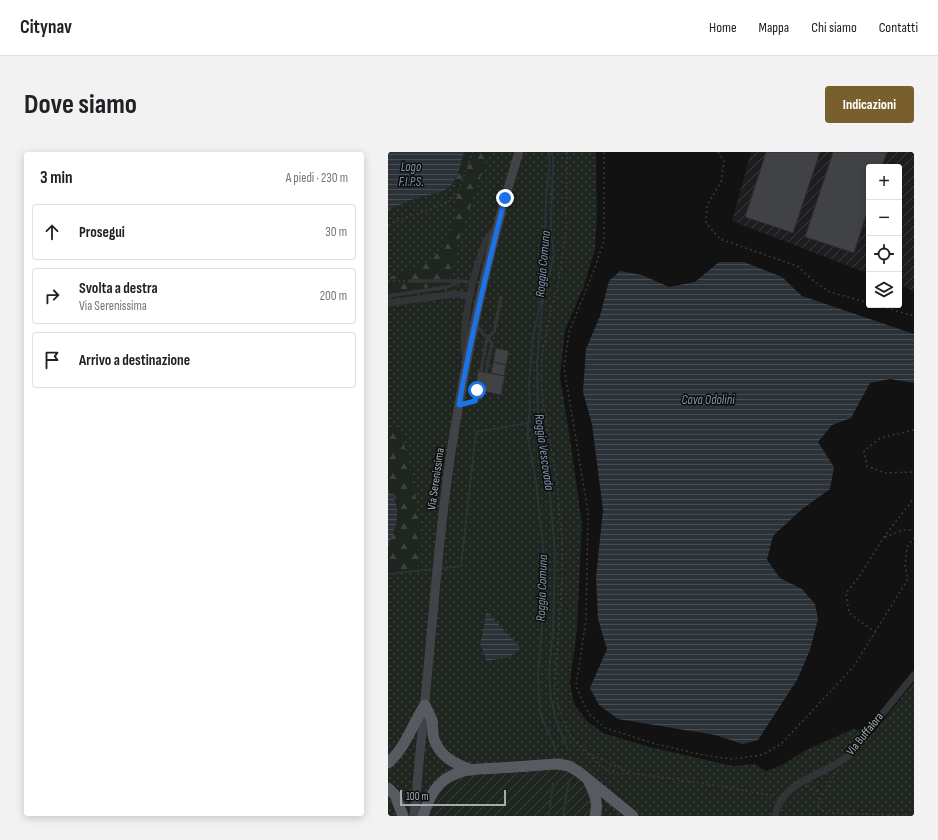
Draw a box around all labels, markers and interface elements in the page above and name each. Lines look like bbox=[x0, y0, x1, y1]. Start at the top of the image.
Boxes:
text: Citynav bbox=[20, 16, 72, 39]
text: Home bbox=[709, 19, 737, 36]
text: Mappa bbox=[759, 19, 789, 36]
text: Chi siamo bbox=[811, 19, 857, 36]
text: Contatti bbox=[879, 19, 918, 36]
button: Indicazioni bbox=[825, 86, 914, 123]
text: Dove siamo bbox=[24, 88, 137, 121]
water label: Lago F.I.P.S. bbox=[398, 159, 424, 190]
map controls bbox=[866, 164, 902, 308]
button: + bbox=[866, 164, 902, 200]
text: 3 min bbox=[40, 168, 73, 188]
text: A piedi · 230 m bbox=[286, 170, 348, 186]
route end bbox=[496, 189, 514, 207]
button: − bbox=[866, 200, 902, 236]
icon: ahead bbox=[41, 221, 63, 243]
text: Prosegui bbox=[79, 223, 125, 242]
text: 30 m bbox=[325, 224, 347, 240]
water label: Roggia Comuna bbox=[532, 229, 554, 298]
button: locate bbox=[866, 236, 902, 272]
button: layers bbox=[866, 272, 902, 308]
text: Svolta a destra bbox=[79, 279, 158, 298]
icon: right bbox=[41, 285, 63, 307]
text: 200 m bbox=[320, 288, 347, 304]
text: Via Serenissima bbox=[79, 298, 147, 314]
icon: arrive bbox=[41, 349, 63, 371]
text: Arrivo a destinazione bbox=[79, 351, 190, 370]
route start bbox=[468, 381, 486, 399]
water label: Cava Odolini bbox=[681, 392, 735, 408]
water label: Roggia Vescovada bbox=[531, 413, 557, 492]
street label: Via Serenissima bbox=[424, 447, 448, 511]
water label: Roggia Comuna bbox=[533, 554, 551, 622]
street label: Via Buffalora bbox=[843, 709, 887, 759]
scale bar bbox=[400, 788, 506, 807]
text: 100 m bbox=[406, 790, 428, 803]

